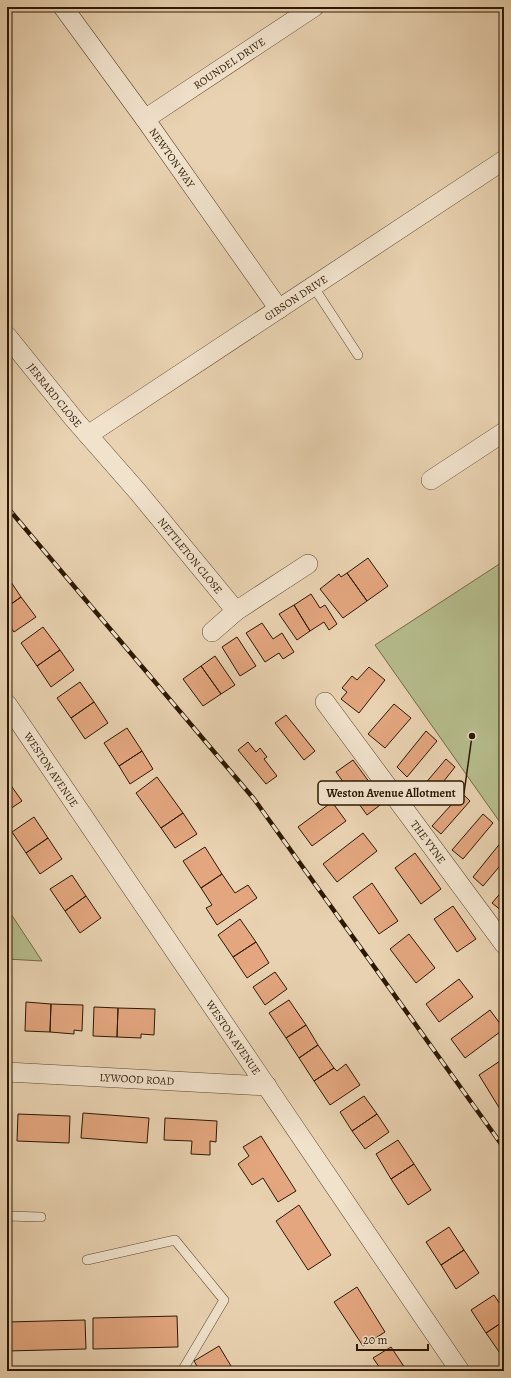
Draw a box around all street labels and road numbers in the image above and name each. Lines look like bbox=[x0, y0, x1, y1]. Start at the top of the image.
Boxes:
street label: ROUNDEL DRIVE bbox=[191, 34, 268, 93]
street label: NEWTON WAY bbox=[145, 125, 199, 192]
street label: GIBSON DRIVE bbox=[261, 272, 331, 325]
street label: JERRARD CLOSE bbox=[24, 360, 85, 431]
street label: NETTLETON CLOSE bbox=[154, 515, 226, 597]
street label: WESTON AVENUE bbox=[20, 729, 81, 810]
street label: THE VYNE bbox=[407, 817, 449, 867]
street label: WESTON AVENUE bbox=[202, 997, 264, 1078]
street label: LYWOOD ROAD bbox=[99, 1070, 175, 1089]

